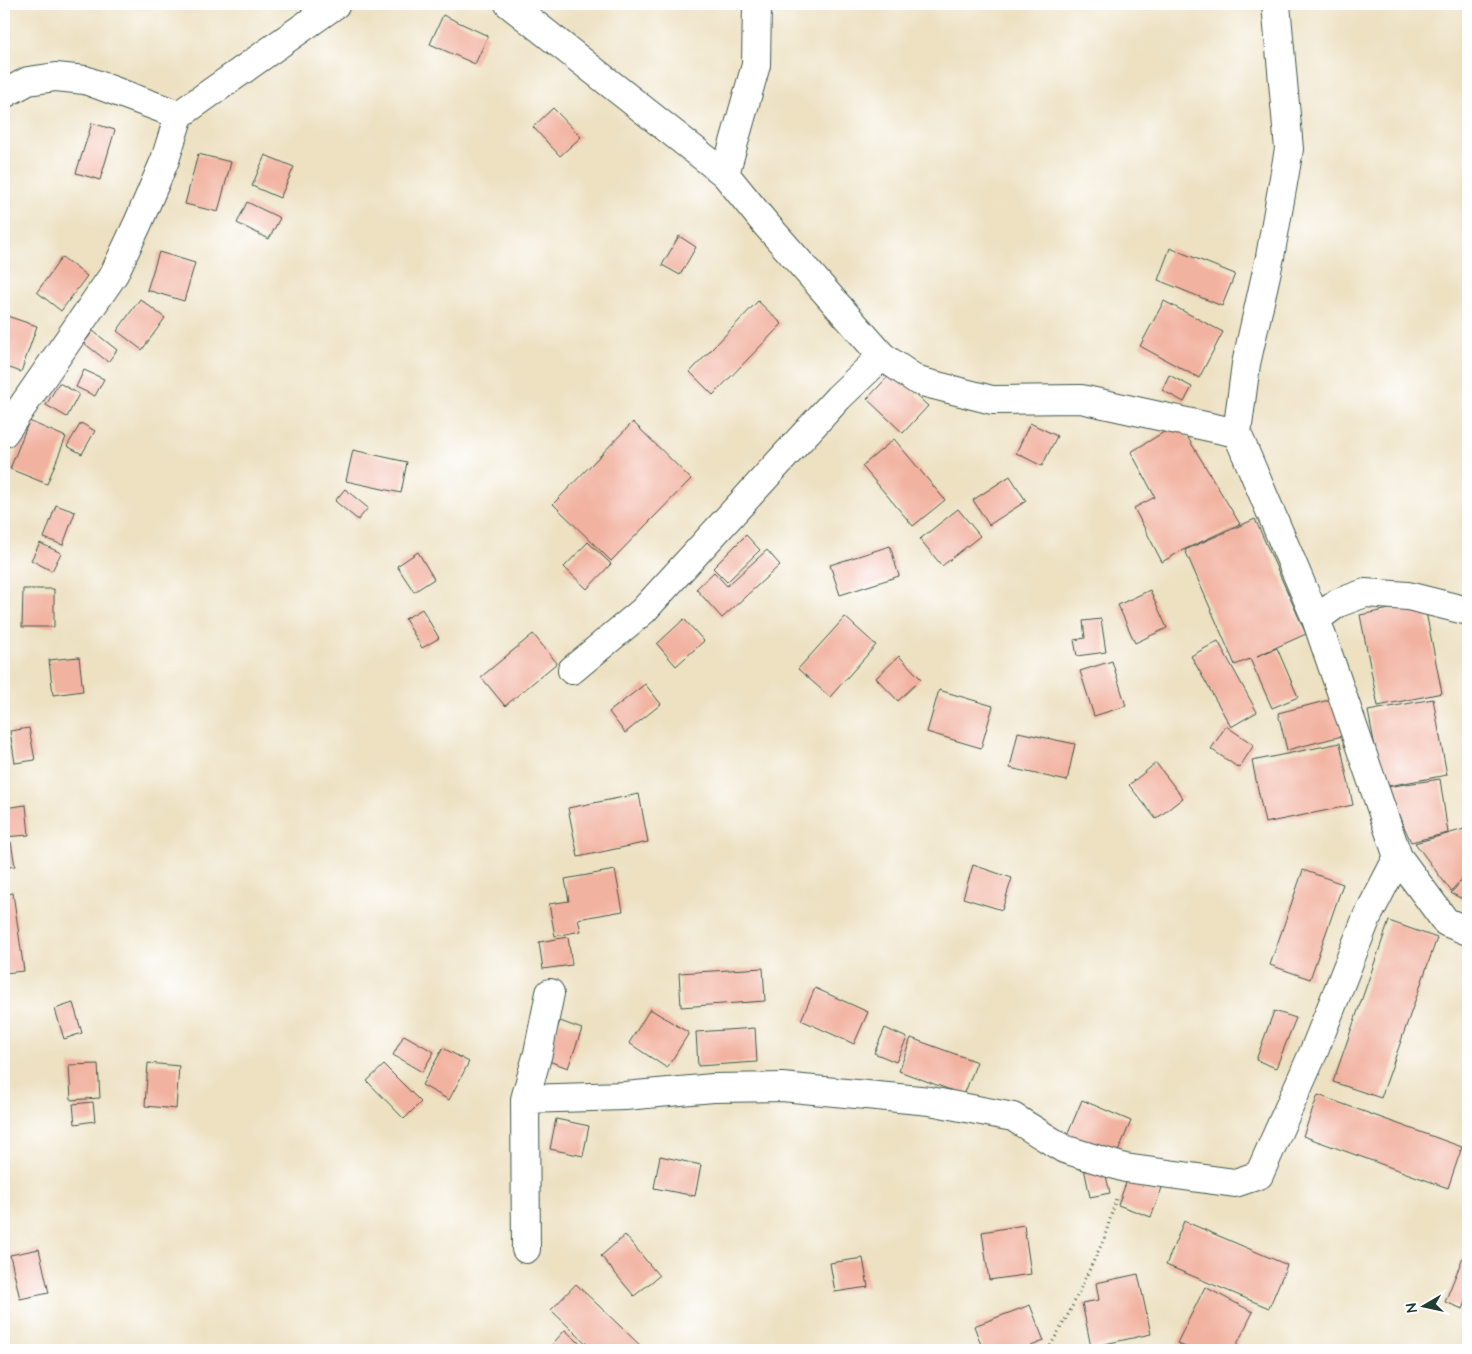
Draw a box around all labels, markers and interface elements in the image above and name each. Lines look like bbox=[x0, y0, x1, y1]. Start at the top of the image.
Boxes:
north arrow bbox=[1400, 1282, 1450, 1332]
text: N bbox=[1402, 1302, 1423, 1314]

